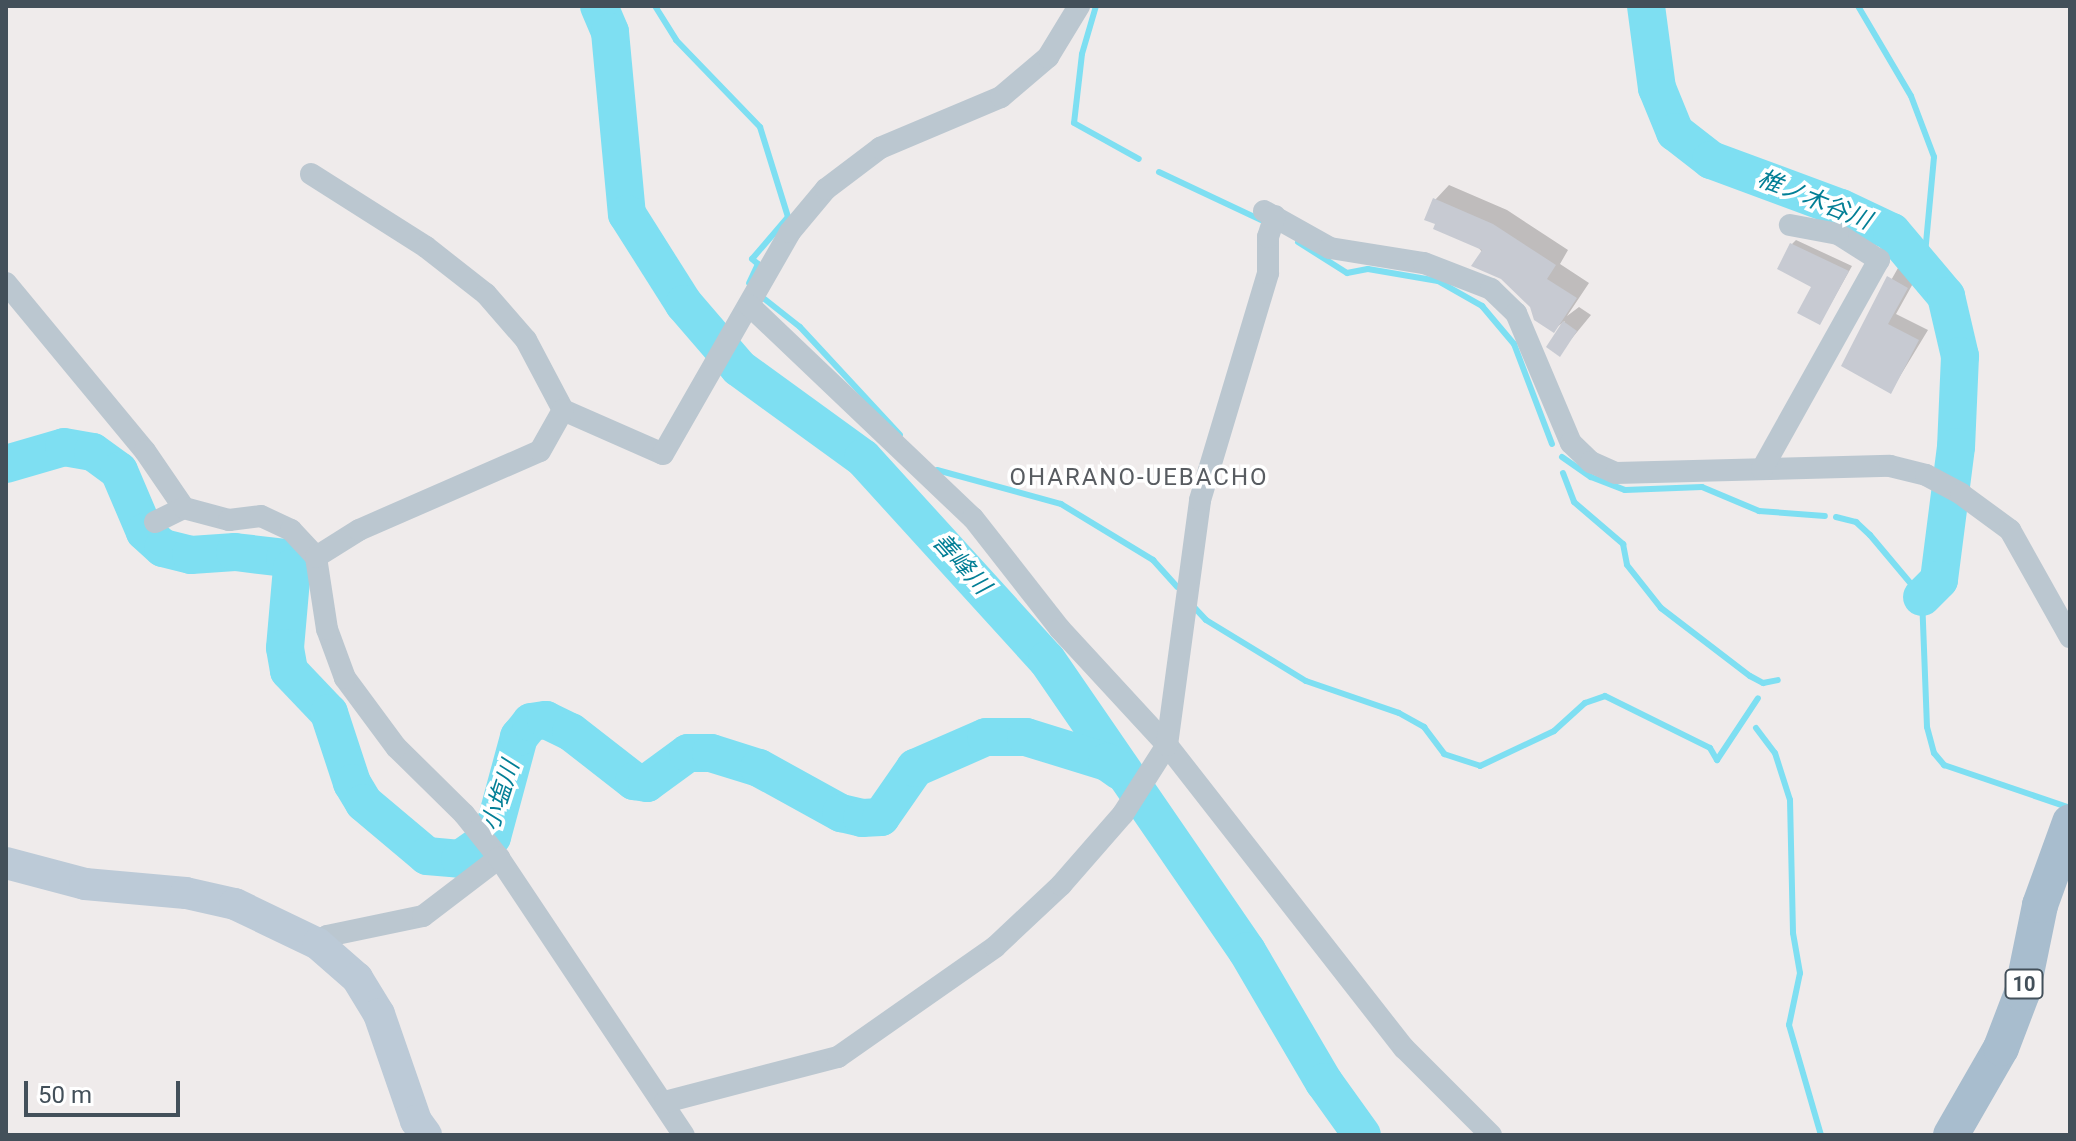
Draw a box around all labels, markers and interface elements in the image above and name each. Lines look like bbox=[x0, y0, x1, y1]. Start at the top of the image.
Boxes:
water label: 椎ノ木谷川 bbox=[1753, 164, 1875, 236]
district label: OHARANO-UEBACHO bbox=[1009, 464, 1269, 492]
water label: 善峰川 bbox=[926, 528, 996, 600]
water label: 小塩川 bbox=[476, 757, 526, 835]
road number: 10 bbox=[2004, 968, 2044, 1000]
scale bar bbox=[28, 1065, 184, 1115]
text: 50 m bbox=[38, 1081, 92, 1109]

